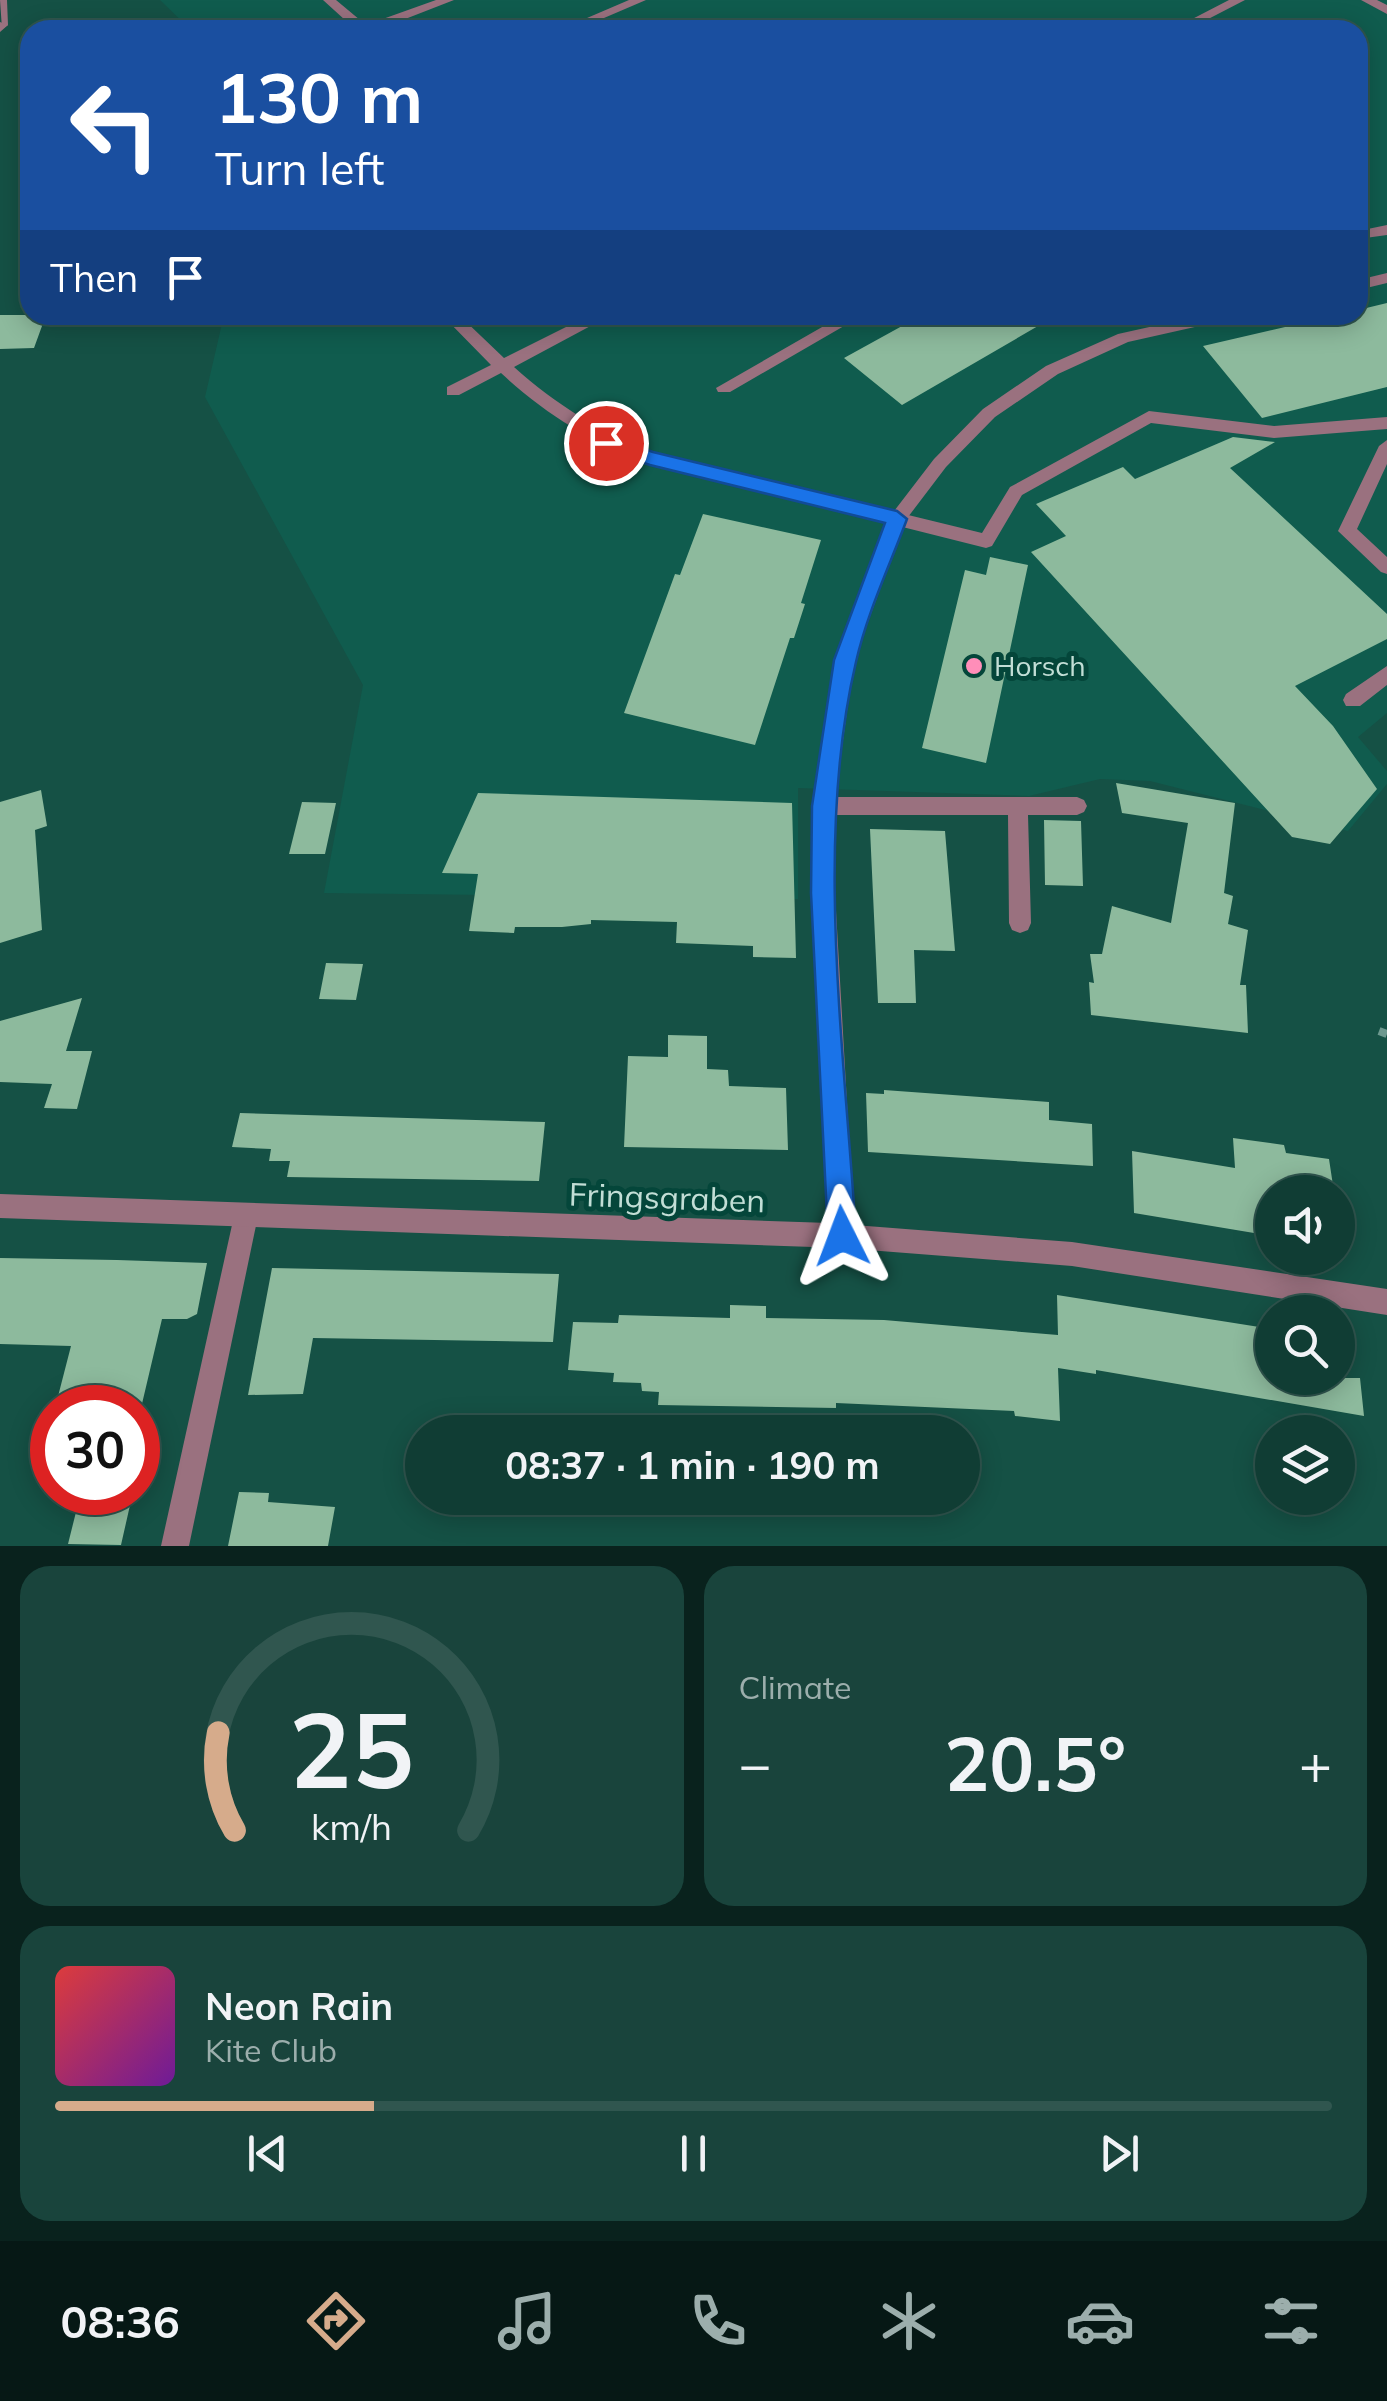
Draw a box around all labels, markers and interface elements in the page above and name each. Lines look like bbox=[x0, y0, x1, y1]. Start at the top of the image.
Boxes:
text: 130 m bbox=[215, 53, 423, 141]
icon: left bbox=[50, 60, 180, 190]
text: Turn left bbox=[215, 140, 384, 196]
icon: arrive bbox=[158, 250, 213, 305]
text: Then bbox=[50, 254, 138, 302]
pin bbox=[564, 401, 649, 486]
icon: arrive bbox=[579, 416, 634, 471]
place label: Horsch bbox=[994, 648, 1086, 683]
marker: Horsch bbox=[963, 655, 985, 677]
street label: Fringsgraben bbox=[568, 1174, 766, 1220]
map controls bbox=[1255, 1175, 1355, 1515]
button: sound bbox=[1255, 1175, 1355, 1275]
position arrow bbox=[790, 1184, 894, 1288]
button: search bbox=[1255, 1295, 1355, 1395]
speed limit sign: 30 bbox=[30, 1385, 160, 1515]
button: layers bbox=[1255, 1415, 1355, 1515]
text: 08:37 · 1 min · 190 m bbox=[505, 1441, 880, 1489]
text: Climate bbox=[739, 1667, 851, 1707]
text: 25 bbox=[289, 1683, 414, 1814]
text: 20.5° bbox=[944, 1716, 1126, 1810]
text: − bbox=[739, 1729, 772, 1798]
text: + bbox=[1299, 1729, 1332, 1798]
text: km/h bbox=[311, 1804, 392, 1849]
text: Neon Rain bbox=[205, 1982, 393, 2030]
text: Kite Club bbox=[205, 2030, 337, 2070]
icon: previous bbox=[240, 2126, 295, 2181]
icon: pause bbox=[666, 2126, 721, 2181]
icon: next bbox=[1092, 2126, 1147, 2181]
icon: directions bbox=[301, 2286, 371, 2356]
icon: music bbox=[492, 2286, 562, 2356]
icon: phone bbox=[683, 2286, 753, 2356]
icon: climate bbox=[874, 2286, 944, 2356]
icon: car bbox=[1065, 2286, 1135, 2356]
icon: filters bbox=[1256, 2286, 1326, 2356]
text: 08:36 bbox=[61, 2293, 180, 2349]

